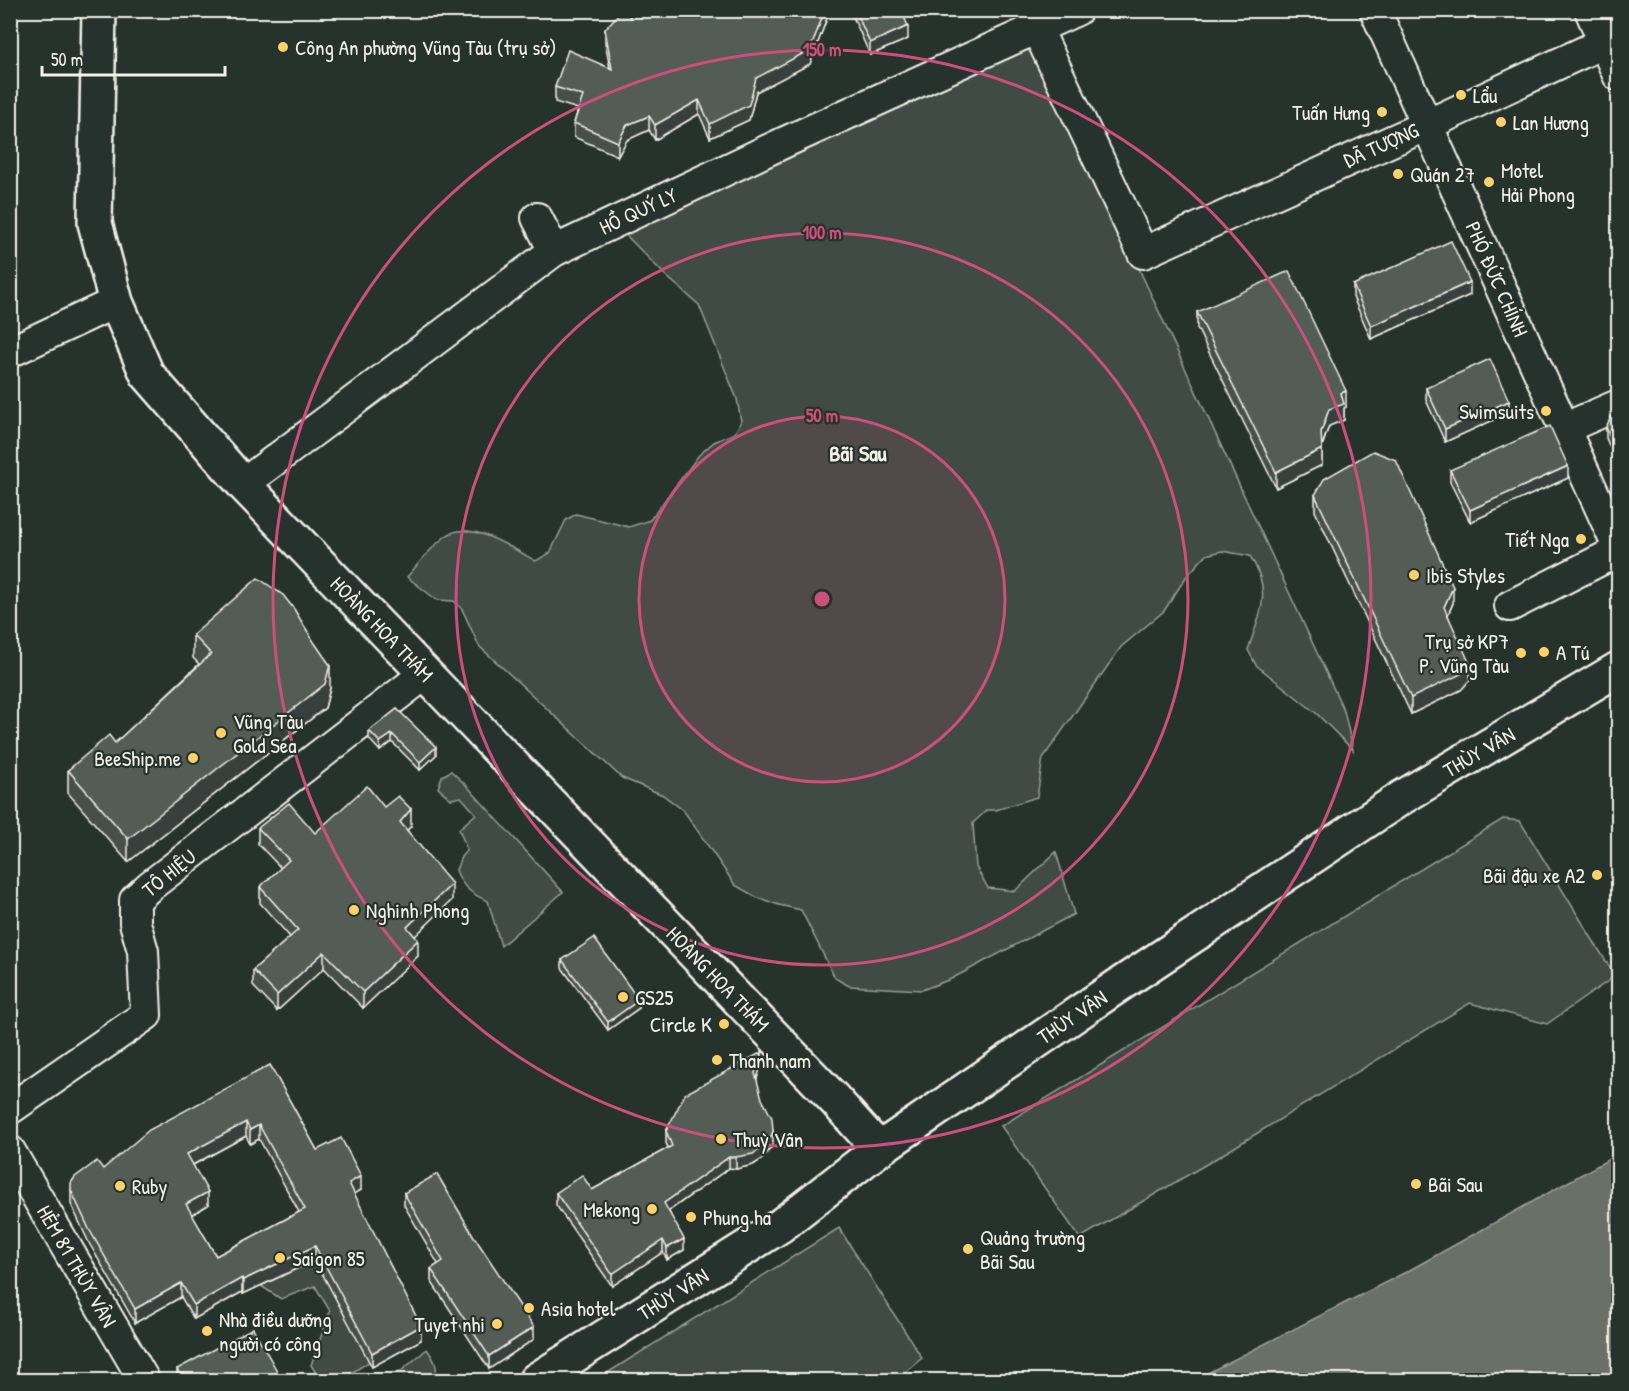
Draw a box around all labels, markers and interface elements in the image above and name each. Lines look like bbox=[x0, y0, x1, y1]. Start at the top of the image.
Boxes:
place label: Công An phường Vũng Tàu (trụ sở) bbox=[295, 33, 556, 62]
text: 150 m bbox=[803, 37, 841, 62]
scale bar bbox=[42, 39, 225, 77]
marker: Công An phường Vũng Tàu (trụ sở) bbox=[276, 40, 290, 54]
text: 50 m bbox=[51, 47, 83, 72]
place label: Lẩu bbox=[1473, 81, 1498, 110]
marker: Lẩu bbox=[1454, 88, 1468, 102]
place label: Tuấn Hưng bbox=[1292, 98, 1370, 127]
marker: Tuấn Hưng bbox=[1375, 105, 1389, 119]
place label: Lan Hương bbox=[1513, 108, 1589, 137]
marker: Lan Hương bbox=[1494, 115, 1508, 129]
street label: DÃ TƯỢNG bbox=[1339, 116, 1423, 174]
place label: Motel Hải Phong bbox=[1501, 156, 1575, 209]
place label: Quán 27 bbox=[1410, 160, 1475, 189]
marker: Quán 27 bbox=[1391, 167, 1405, 181]
marker: Motel Hải Phong bbox=[1482, 175, 1496, 189]
street label: HỒ QUÝ LY bbox=[594, 180, 682, 242]
street label: PHÓ ĐỨC CHÍNH bbox=[1459, 217, 1535, 341]
text: 100 m bbox=[802, 220, 842, 245]
place label: Swimsuits bbox=[1459, 397, 1534, 426]
text: 50 m bbox=[806, 403, 838, 428]
marker: Swimsuits bbox=[1539, 404, 1553, 418]
district label: Bãi Sau bbox=[829, 438, 887, 468]
place label: Tiết Nga bbox=[1505, 525, 1569, 554]
marker: Tiết Nga bbox=[1574, 532, 1588, 546]
place label: Ibis Styles bbox=[1426, 561, 1505, 590]
marker: Ibis Styles bbox=[1407, 568, 1421, 582]
street label: HOÀNG HOA THÁM bbox=[324, 570, 440, 688]
centre of rings bbox=[812, 589, 832, 609]
place label: Trụ sở KP7 P. Vũng Tàu bbox=[1419, 627, 1510, 680]
place label: A Tú bbox=[1556, 638, 1590, 667]
marker: A Tú bbox=[1537, 645, 1551, 659]
marker: Trụ sở KP7 P. Vũng Tàu bbox=[1514, 646, 1528, 660]
place label: Vũng Tàu Gold Sea bbox=[233, 707, 304, 760]
street label: THÙY VÂN bbox=[1438, 720, 1520, 784]
marker: Vũng Tàu Gold Sea bbox=[214, 726, 228, 740]
place label: BeeShip.me bbox=[94, 744, 181, 773]
marker: BeeShip.me bbox=[186, 751, 200, 765]
street label: TÔ HIỆU bbox=[136, 842, 202, 904]
place label: Bãi đậu xe A2 bbox=[1483, 861, 1585, 890]
marker: Bãi đậu xe A2 bbox=[1590, 868, 1604, 882]
place label: Nghinh Phong bbox=[366, 896, 469, 925]
marker: Nghinh Phong bbox=[347, 903, 361, 917]
street label: HOÀNG HOA THÁM bbox=[660, 920, 776, 1038]
place label: GS25 bbox=[635, 983, 674, 1012]
street label: THÙY VÂN bbox=[1031, 983, 1113, 1051]
marker: GS25 bbox=[616, 990, 630, 1004]
place label: Circle K bbox=[650, 1010, 712, 1039]
marker: Circle K bbox=[717, 1017, 731, 1031]
place label: Thanh nam bbox=[729, 1046, 811, 1075]
marker: Thanh nam bbox=[710, 1053, 724, 1067]
place label: Thuỳ Vân bbox=[733, 1125, 803, 1154]
marker: Thuỳ Vân bbox=[714, 1132, 728, 1146]
place label: Bãi Sau bbox=[1428, 1170, 1483, 1199]
place label: Ruby bbox=[132, 1172, 168, 1201]
marker: Bãi Sau bbox=[1409, 1177, 1423, 1191]
marker: Ruby bbox=[113, 1179, 127, 1193]
place label: Mekong bbox=[583, 1195, 640, 1224]
street label: HẺM 81 THÙY VÂN bbox=[30, 1200, 124, 1332]
marker: Mekong bbox=[645, 1202, 659, 1216]
place label: Phung ha bbox=[703, 1203, 771, 1232]
marker: Phung ha bbox=[684, 1210, 698, 1224]
place label: Quảng trường Bãi Sau bbox=[980, 1223, 1085, 1276]
marker: Quảng trường Bãi Sau bbox=[961, 1242, 975, 1256]
place label: Saigon 85 bbox=[292, 1244, 365, 1273]
marker: Saigon 85 bbox=[273, 1251, 287, 1265]
street label: THÙY VÂN bbox=[632, 1261, 714, 1327]
place label: Asia hotel bbox=[541, 1294, 616, 1323]
marker: Asia hotel bbox=[522, 1301, 536, 1315]
place label: Nhà điều dưỡng người có công bbox=[219, 1305, 332, 1358]
place label: Tuyet nhi bbox=[414, 1310, 485, 1339]
marker: Tuyet nhi bbox=[490, 1317, 504, 1331]
marker: Nhà điều dưỡng người có công bbox=[200, 1324, 214, 1338]

